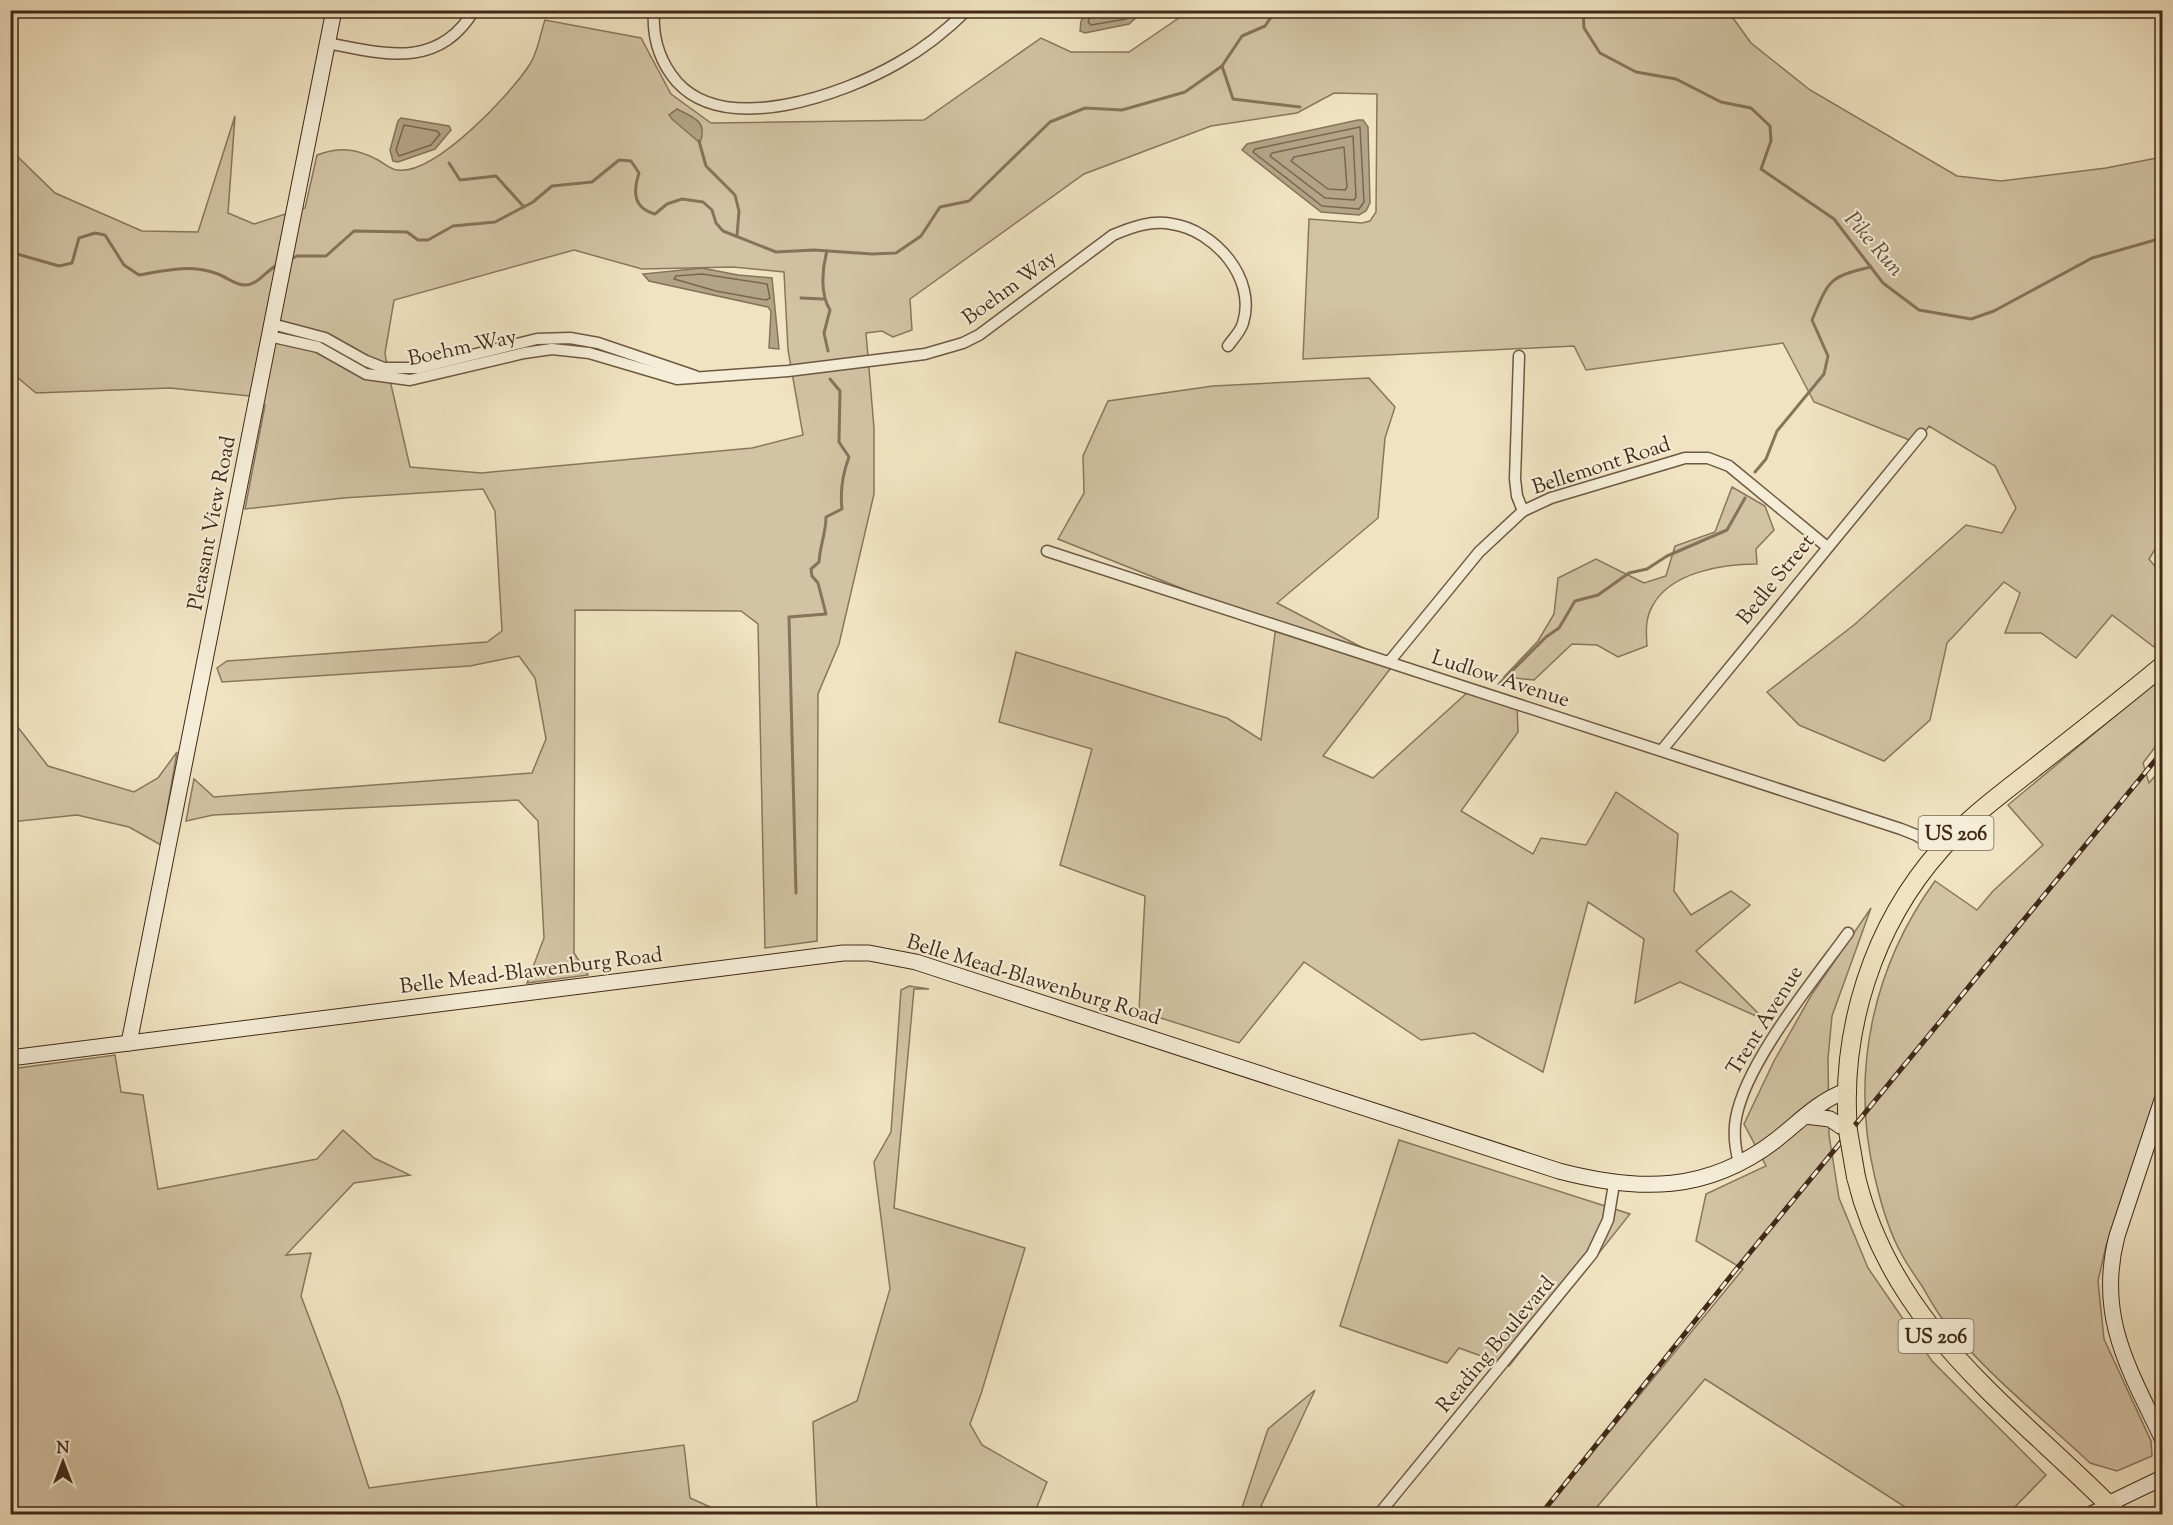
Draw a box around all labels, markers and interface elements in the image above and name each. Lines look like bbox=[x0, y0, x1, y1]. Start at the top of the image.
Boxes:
water label: Pike Run bbox=[1835, 205, 1910, 285]
street label: Boehm Way bbox=[957, 244, 1064, 333]
street label: Boehm Way bbox=[405, 323, 520, 375]
street label: Bellemont Road bbox=[1529, 430, 1675, 503]
street label: Pleasant View Road bbox=[181, 433, 245, 613]
street label: Bedle Street bbox=[1731, 528, 1823, 632]
street label: Ludlow Avenue bbox=[1428, 643, 1573, 716]
road number: US 206 bbox=[1918, 816, 1994, 850]
street label: Belle Mead-Blawenburg Road bbox=[903, 928, 1164, 1034]
street label: Belle Mead-Blawenburg Road bbox=[398, 941, 664, 1003]
street label: Trent Avenue bbox=[1720, 960, 1811, 1082]
street label: Reading Boulevard bbox=[1430, 1270, 1563, 1420]
road number: US 206 bbox=[1898, 1319, 1974, 1353]
north arrow bbox=[33, 1432, 93, 1492]
text: N bbox=[57, 1438, 70, 1461]

